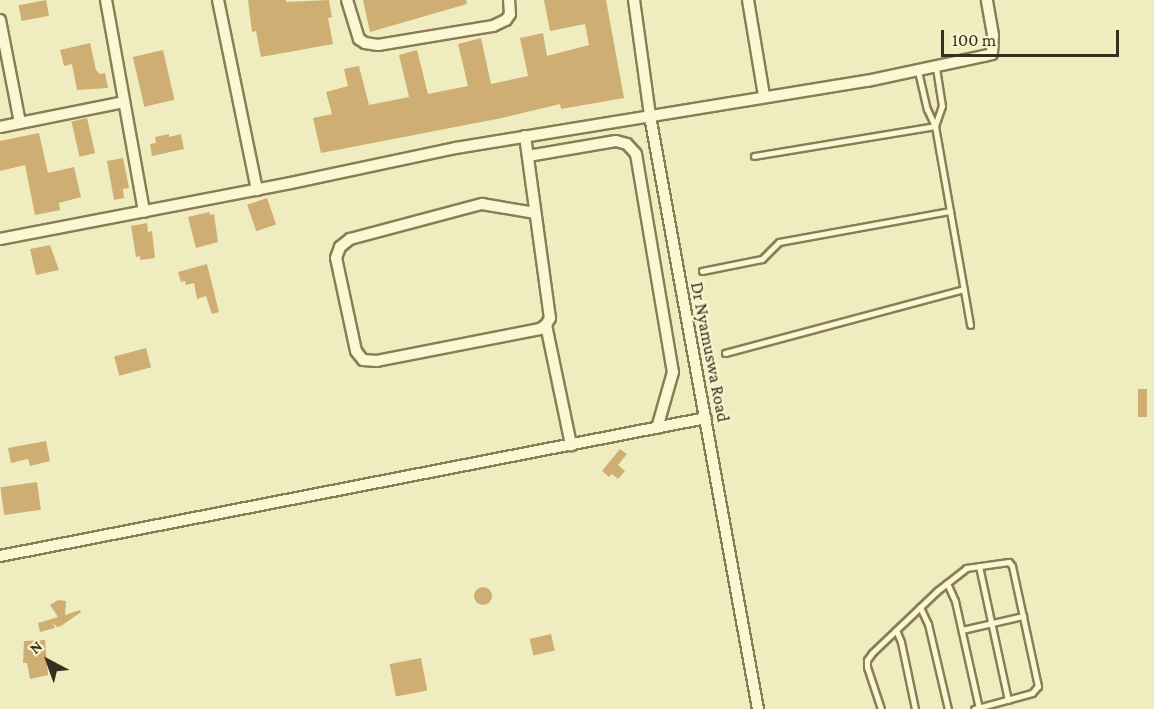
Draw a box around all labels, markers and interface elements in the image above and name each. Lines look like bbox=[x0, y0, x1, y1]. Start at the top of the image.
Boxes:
scale bar bbox=[944, 18, 1122, 56]
text: 100 m bbox=[952, 30, 996, 50]
street label: Dr Nyamuswa Road bbox=[686, 280, 734, 424]
north arrow bbox=[18, 631, 78, 691]
text: N bbox=[26, 637, 46, 657]

